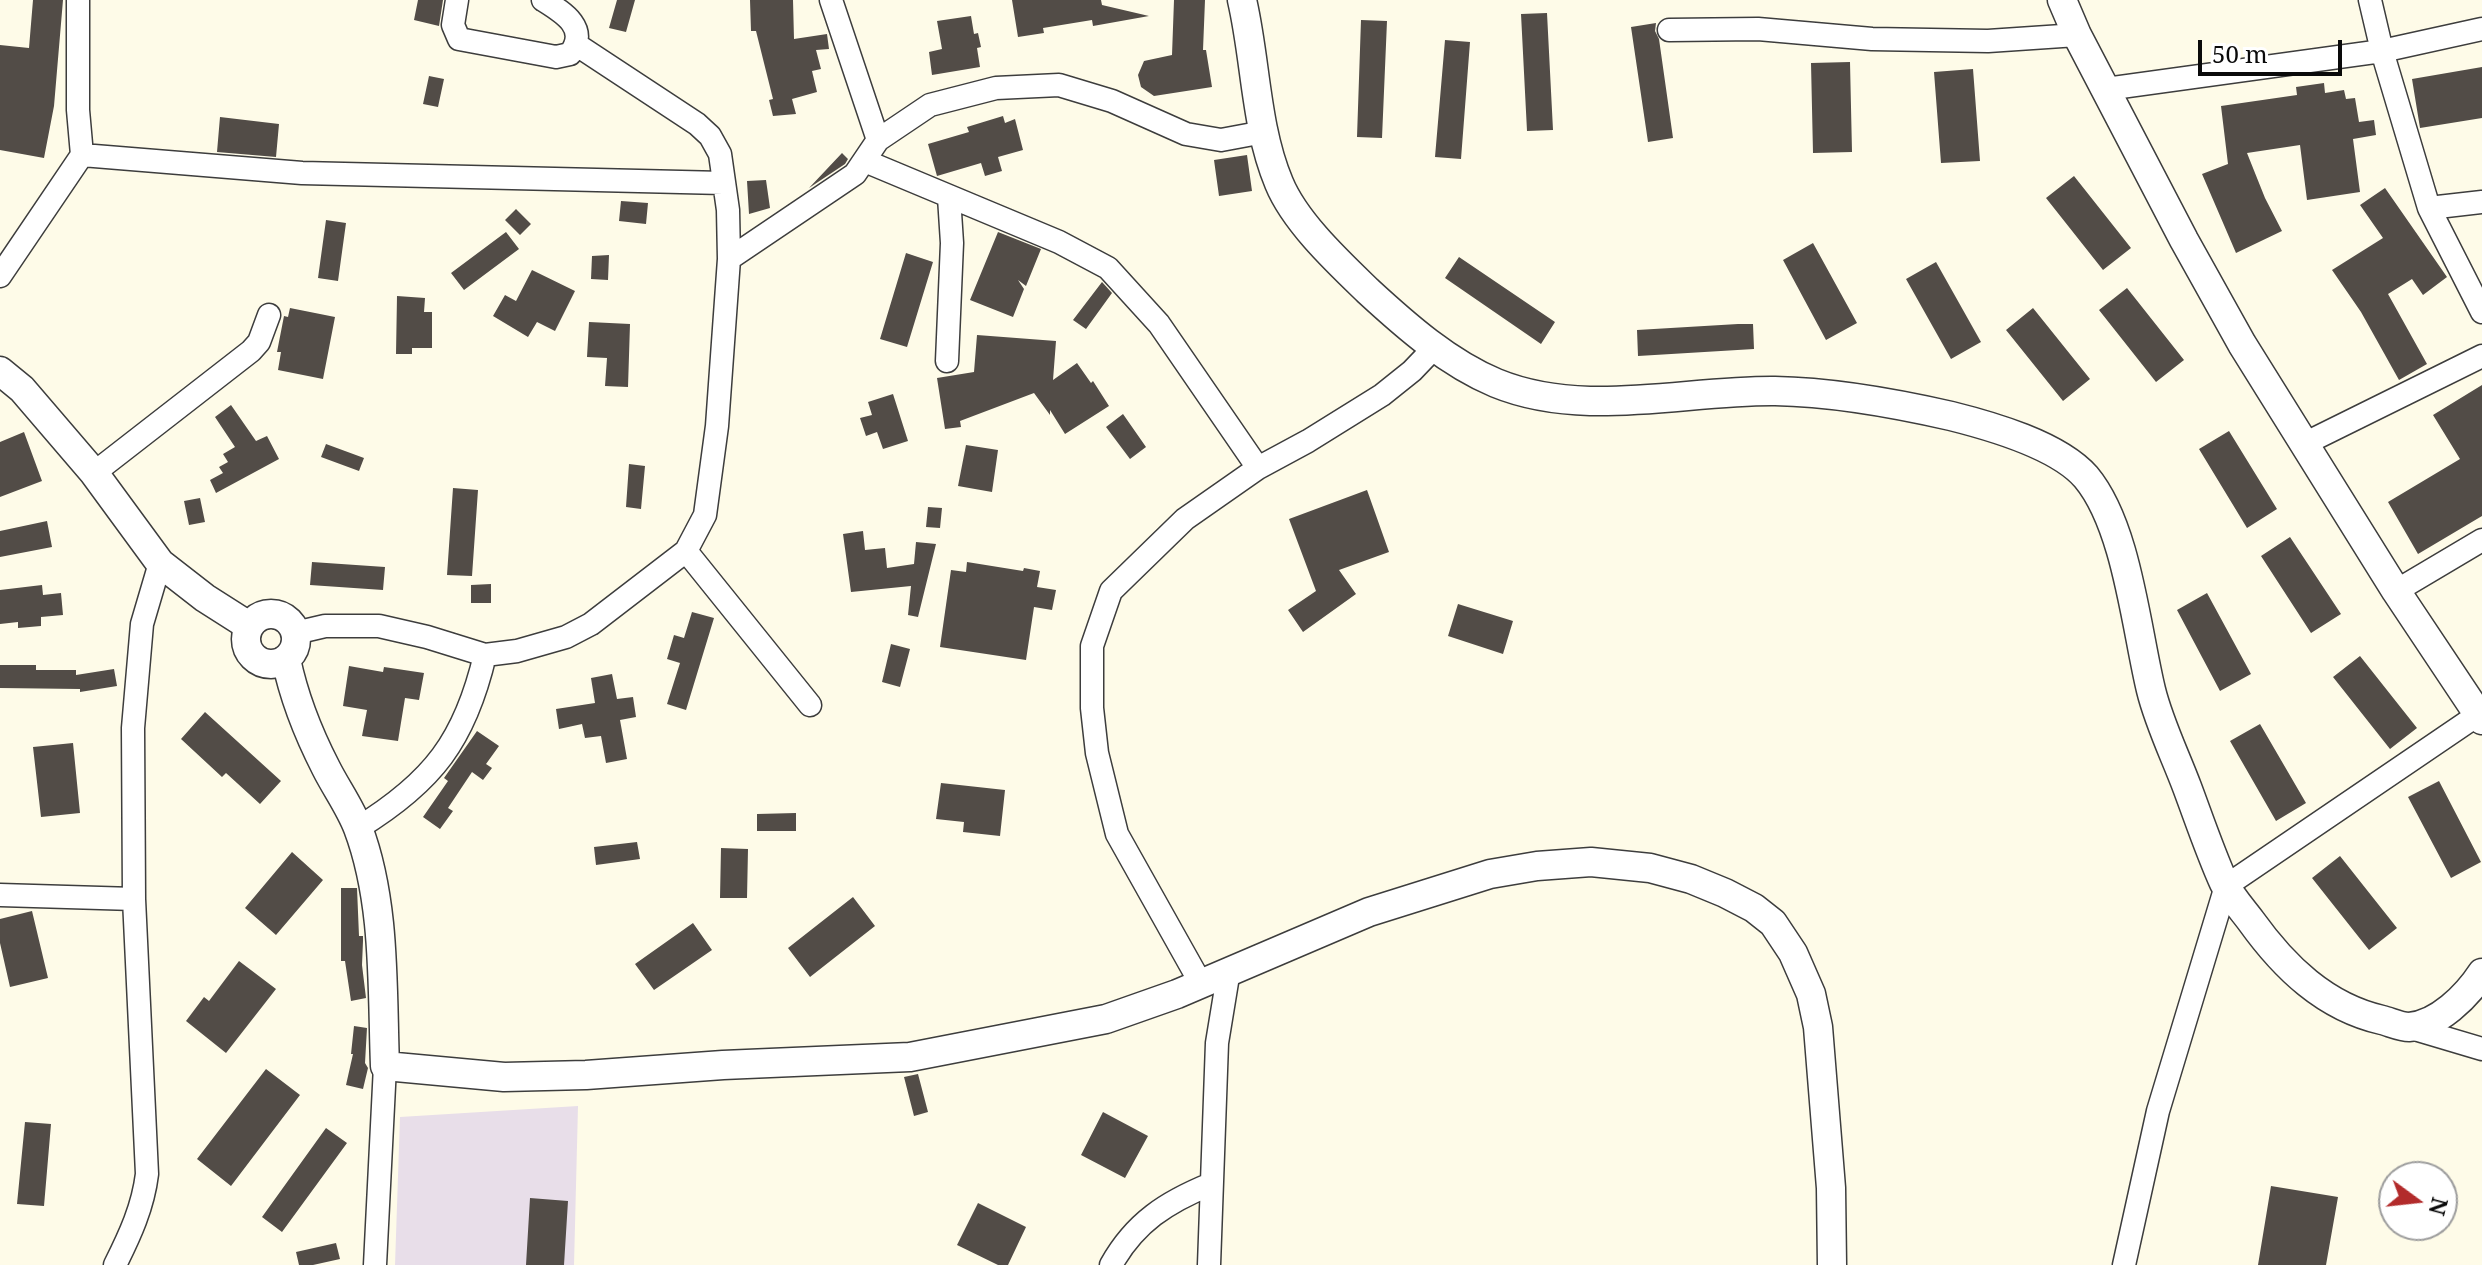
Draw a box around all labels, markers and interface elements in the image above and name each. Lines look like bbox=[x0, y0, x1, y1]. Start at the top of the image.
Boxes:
scale bar bbox=[2202, 24, 2346, 74]
text: 50 m bbox=[2212, 37, 2268, 70]
north arrow bbox=[2378, 1161, 2458, 1241]
text: N bbox=[2423, 1194, 2456, 1219]

